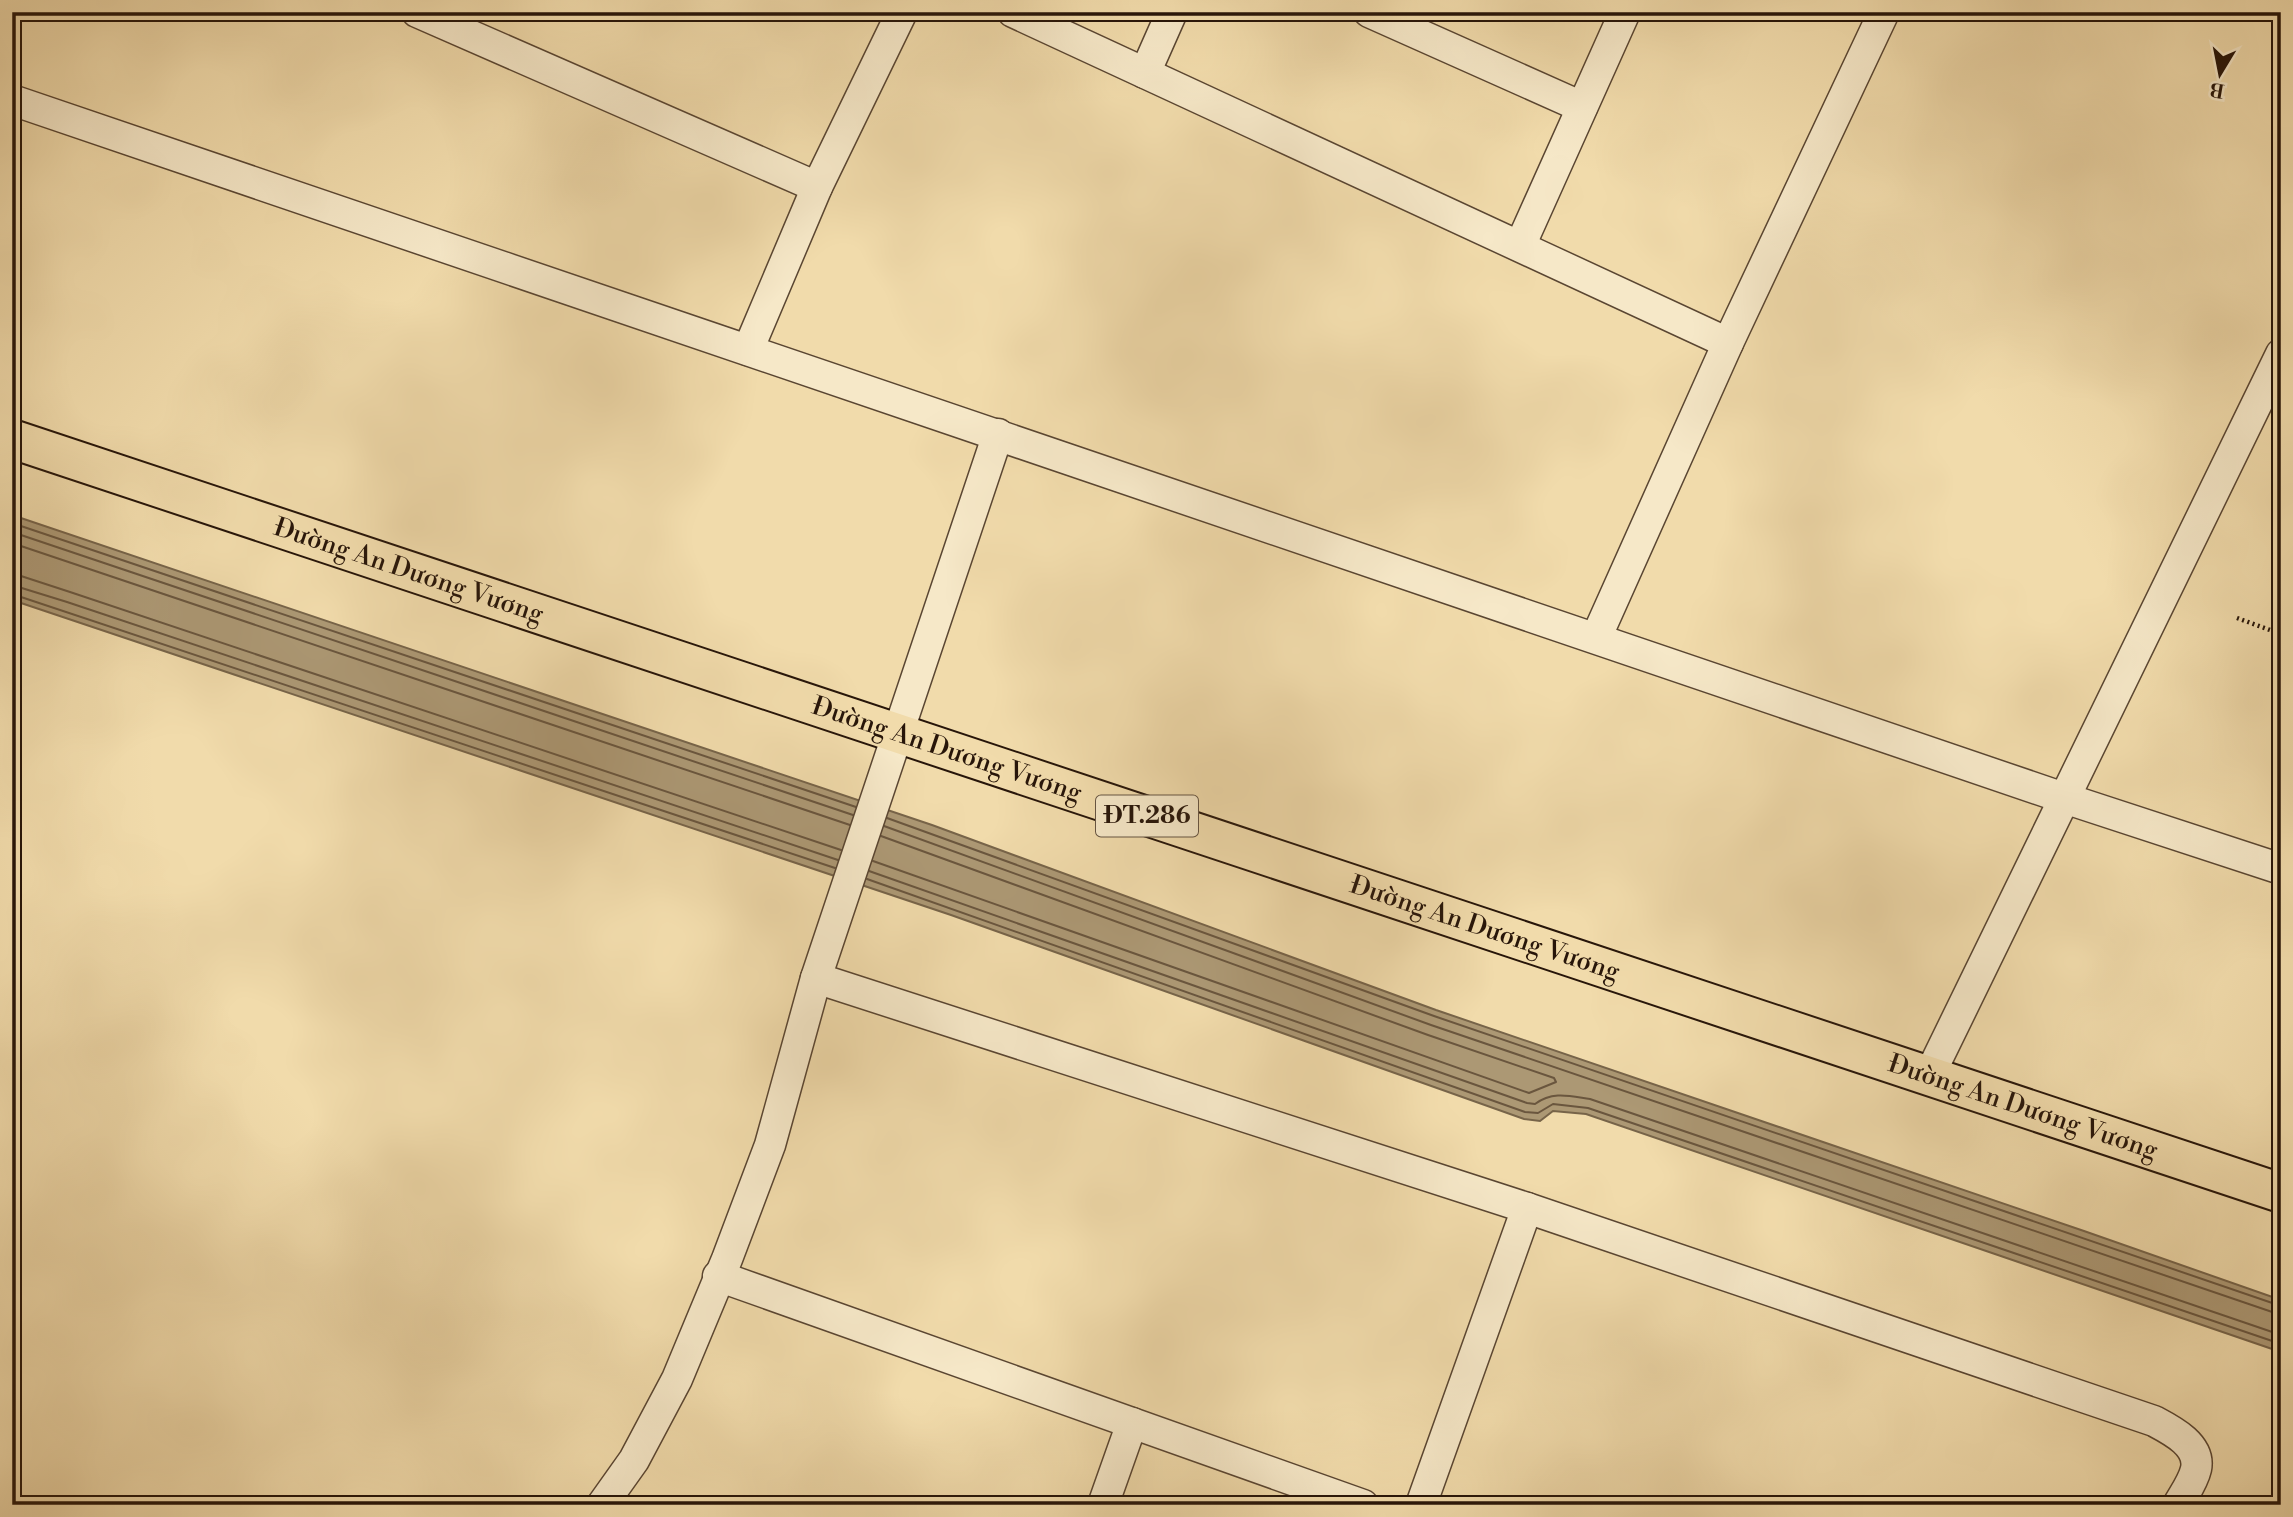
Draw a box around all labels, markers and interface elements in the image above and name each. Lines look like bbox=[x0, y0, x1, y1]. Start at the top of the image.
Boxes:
north arrow bbox=[2184, 38, 2254, 108]
text: B bbox=[2208, 77, 2226, 103]
street label: Đường An Dương Vương bbox=[270, 511, 548, 631]
street label: Đường An Dương Vương bbox=[808, 690, 1086, 809]
road number: ĐT.286 bbox=[1096, 796, 1198, 836]
street label: Đường An Dương Vương bbox=[1346, 869, 1624, 988]
street label: Đường An Dương Vương bbox=[1884, 1048, 2162, 1167]

